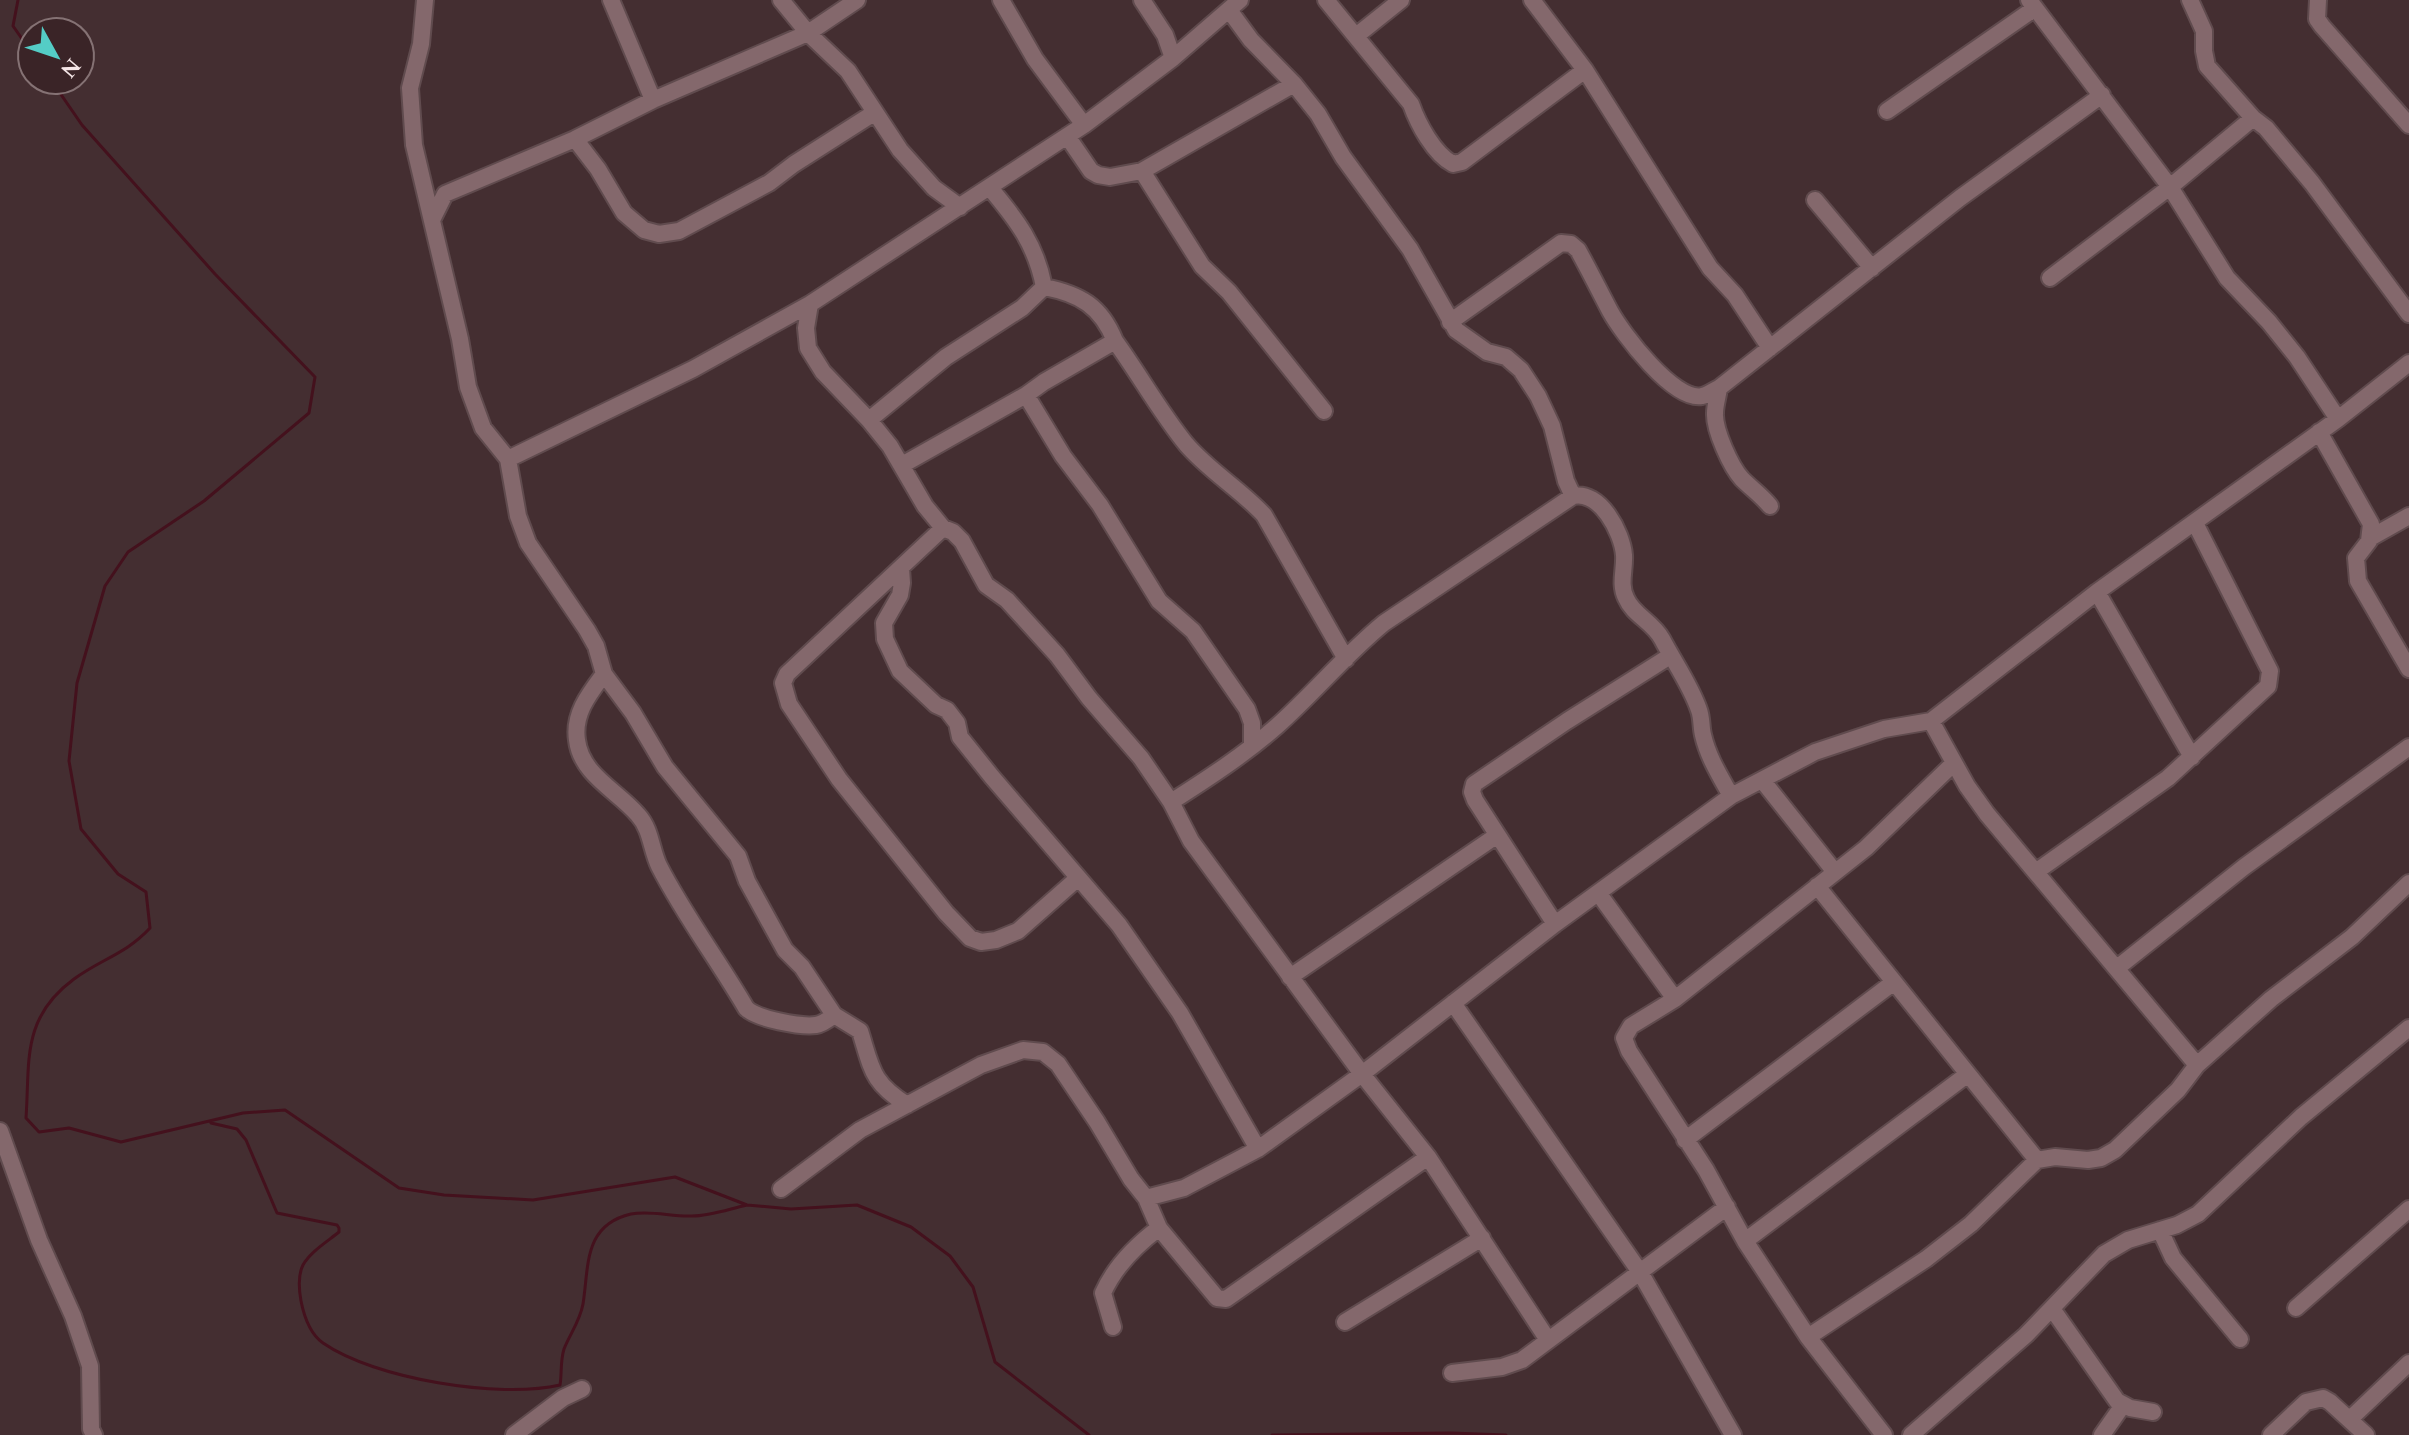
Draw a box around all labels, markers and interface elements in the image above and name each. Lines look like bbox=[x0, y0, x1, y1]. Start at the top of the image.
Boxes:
north arrow bbox=[16, 16, 96, 96]
text: N bbox=[52, 50, 89, 85]

